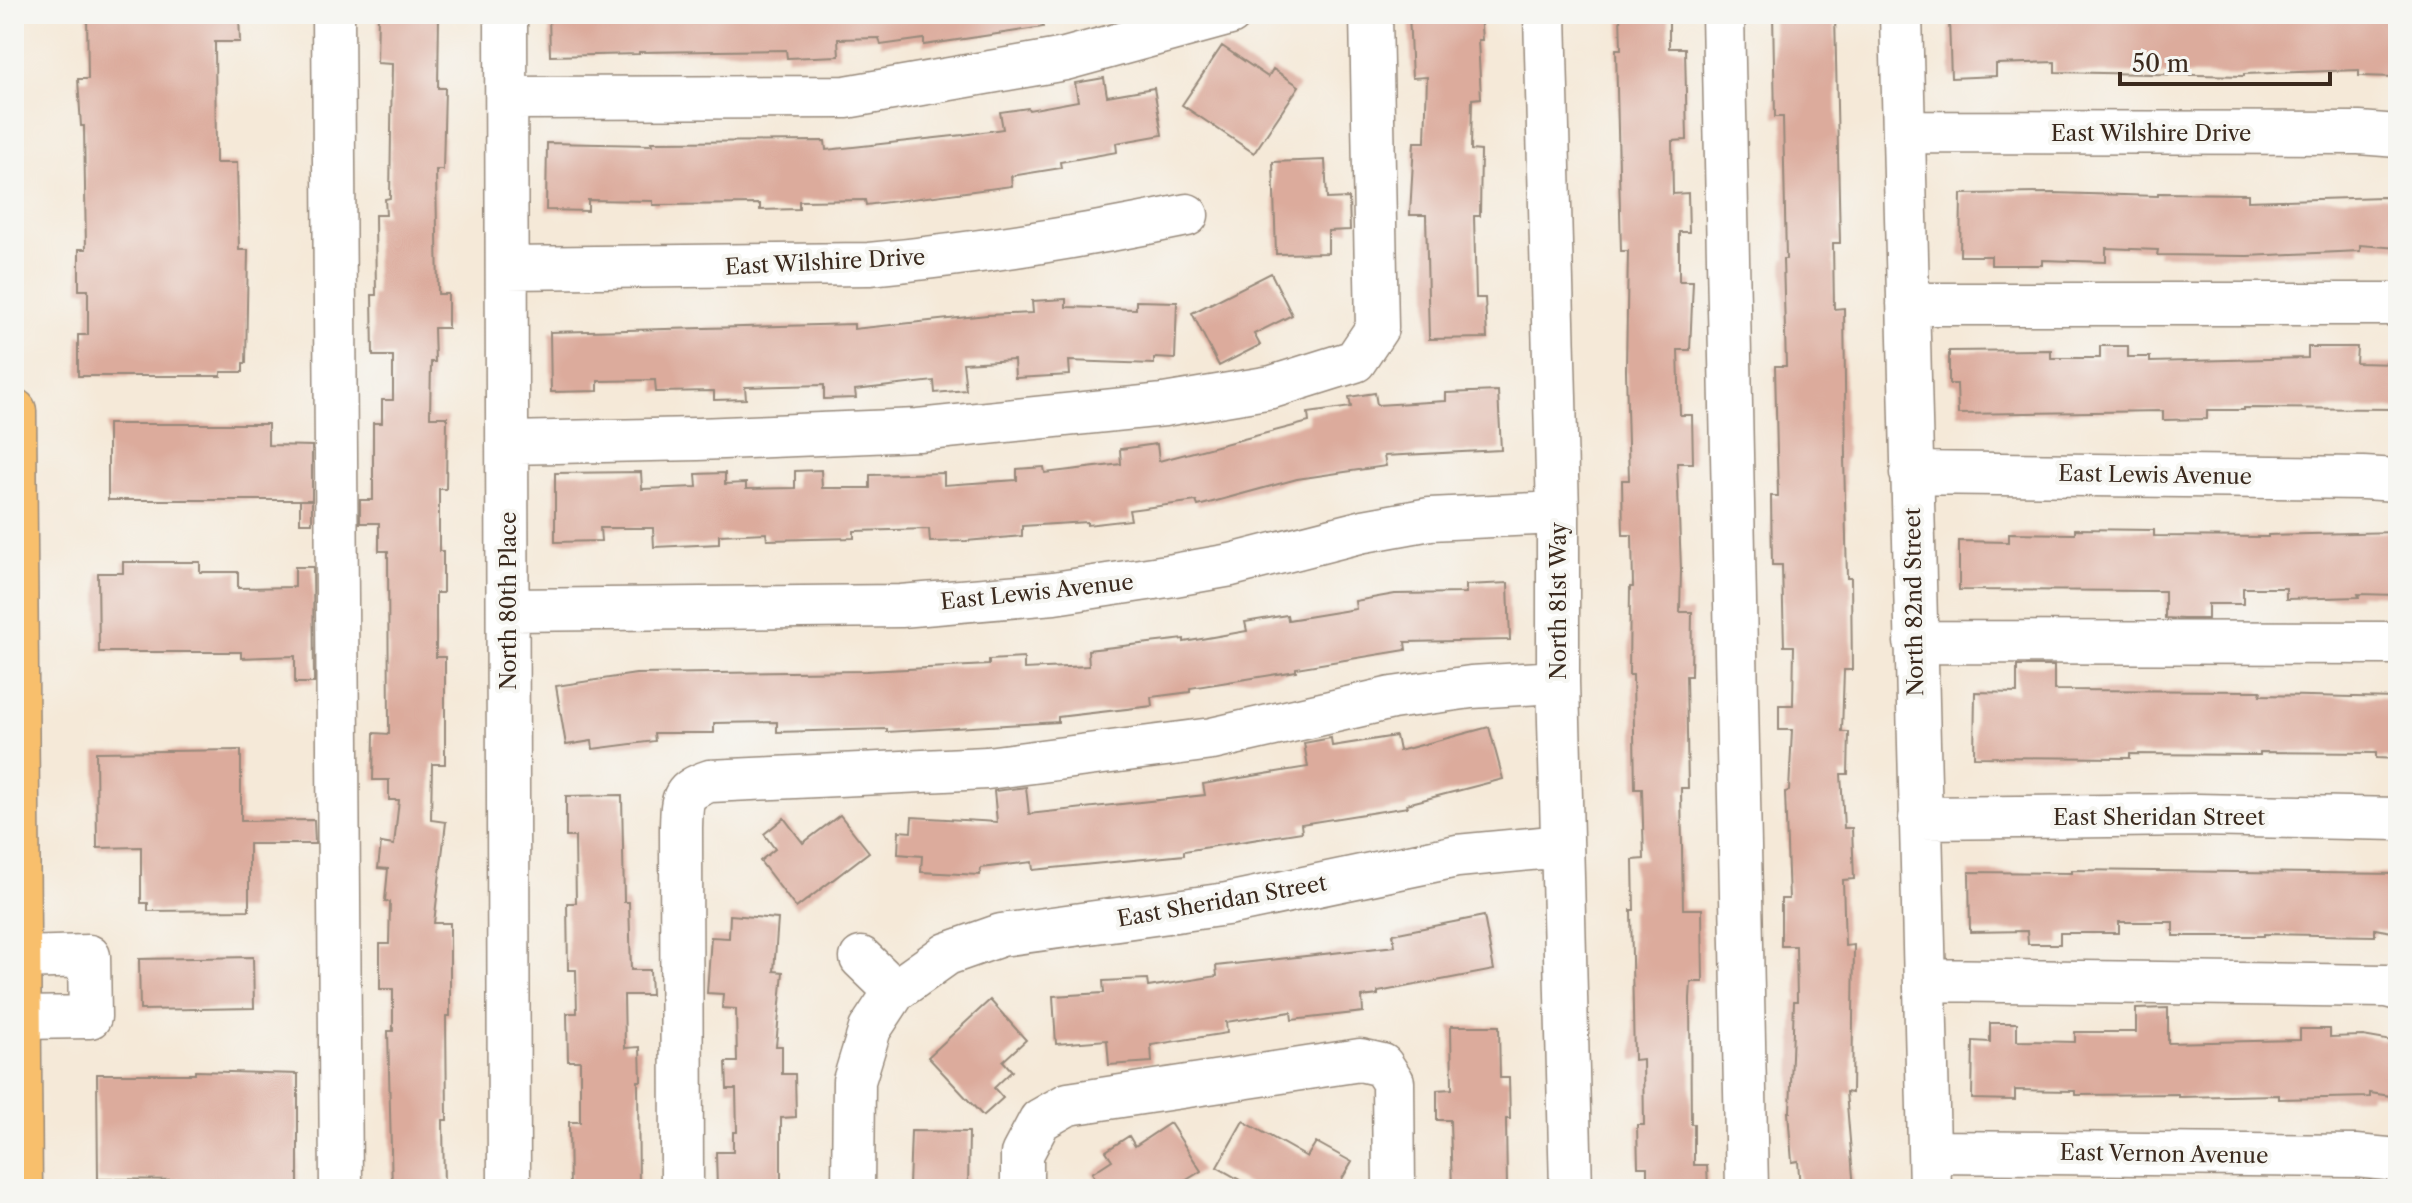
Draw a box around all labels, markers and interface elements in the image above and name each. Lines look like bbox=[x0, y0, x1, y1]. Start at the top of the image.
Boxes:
scale bar bbox=[2120, 36, 2330, 86]
text: 50 m bbox=[2132, 49, 2189, 78]
street label: East Wilshire Drive bbox=[2051, 120, 2251, 147]
street label: East Wilshire Drive bbox=[724, 243, 926, 281]
street label: East Lewis Avenue bbox=[2058, 460, 2252, 490]
street label: North 82nd Street bbox=[1899, 507, 1929, 697]
street label: North 80th Place bbox=[495, 512, 522, 690]
street label: North 81st Way bbox=[1545, 521, 1572, 680]
street label: East Lewis Avenue bbox=[939, 568, 1135, 616]
street label: East Sheridan Street bbox=[2053, 804, 2265, 831]
street label: East Sheridan Street bbox=[1115, 869, 1329, 933]
street label: East Vernon Avenue bbox=[2059, 1139, 2269, 1169]

